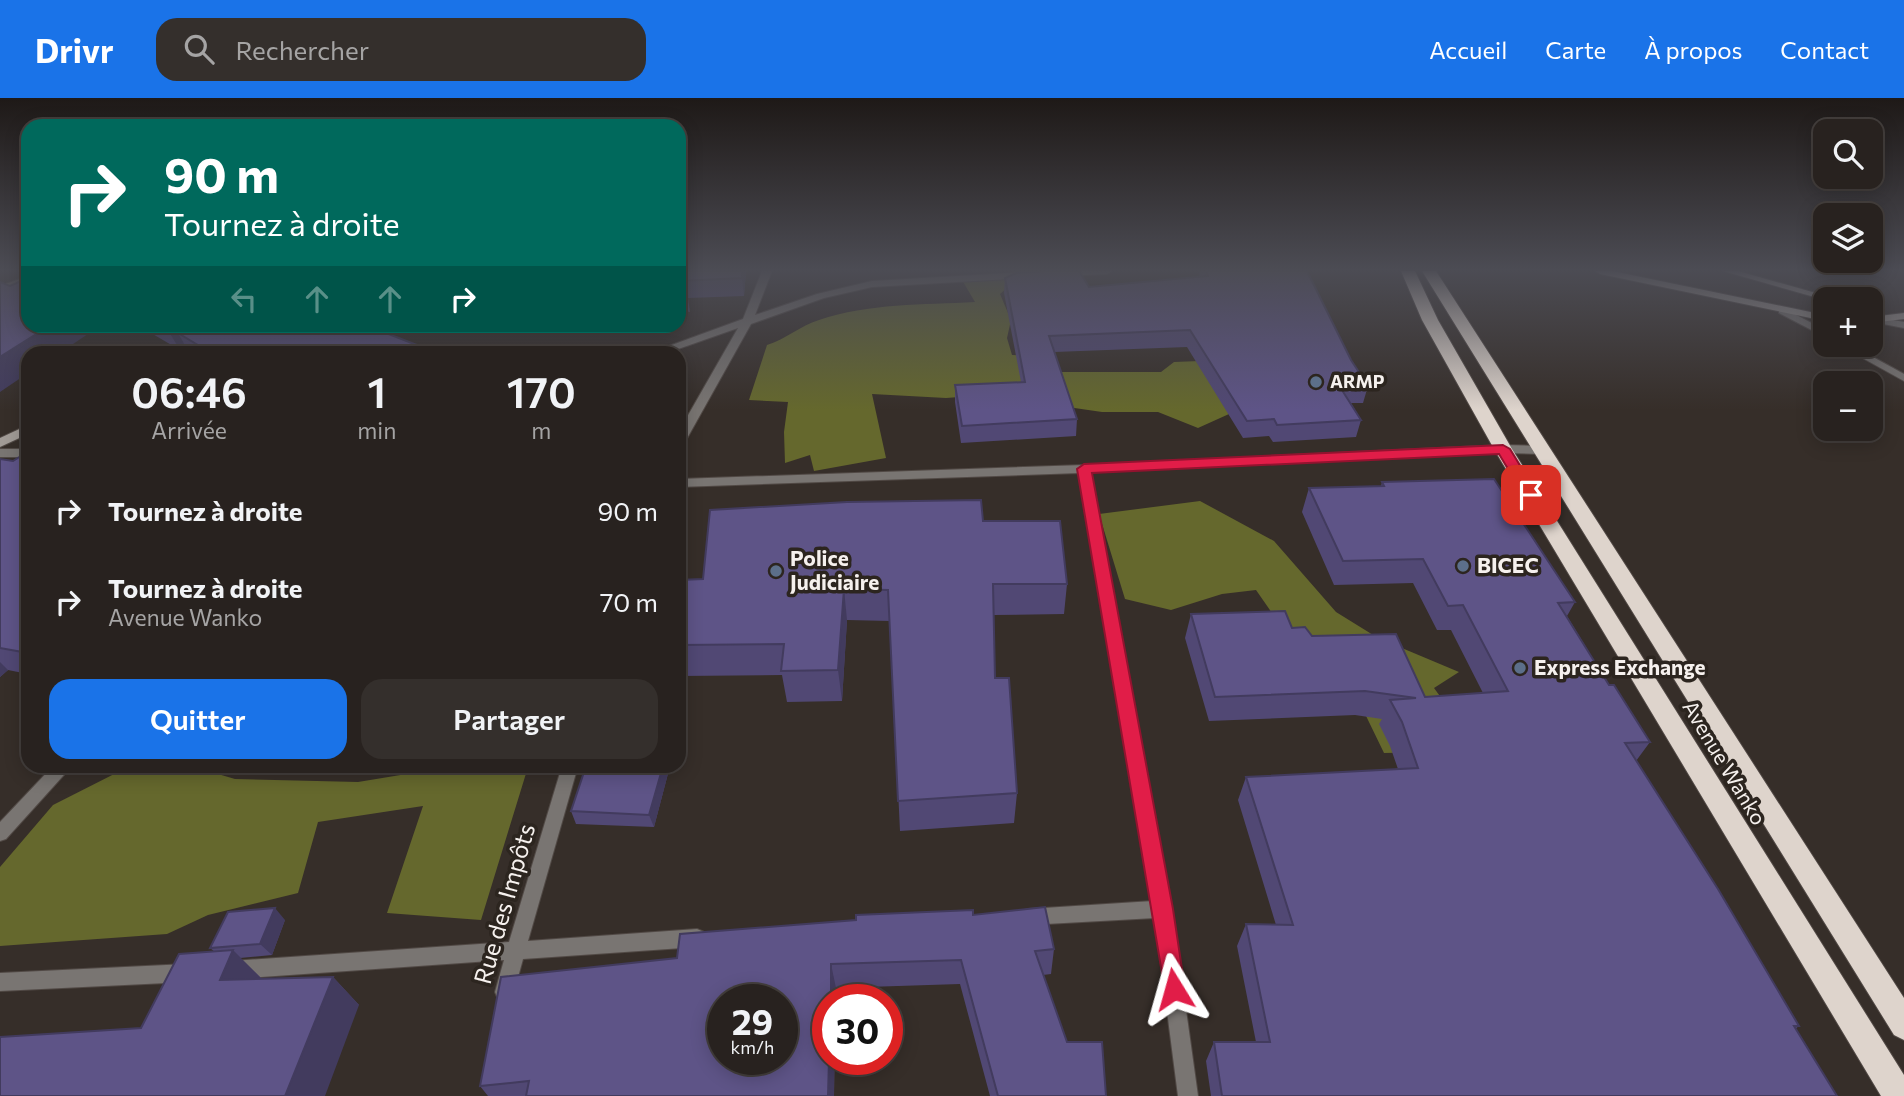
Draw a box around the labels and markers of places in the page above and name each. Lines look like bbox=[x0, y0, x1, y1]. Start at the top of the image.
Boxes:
place label: ARMP bbox=[1330, 370, 1385, 392]
marker: ARMP bbox=[1308, 374, 1324, 390]
pin bbox=[1501, 465, 1561, 525]
place label: Police Judiciaire bbox=[790, 545, 879, 594]
place label: BICEC bbox=[1477, 552, 1539, 577]
marker: BICEC bbox=[1455, 558, 1471, 574]
marker: Police Judiciaire bbox=[768, 563, 784, 579]
place label: Express Exchange bbox=[1534, 654, 1706, 679]
marker: Express Exchange bbox=[1512, 660, 1528, 676]

